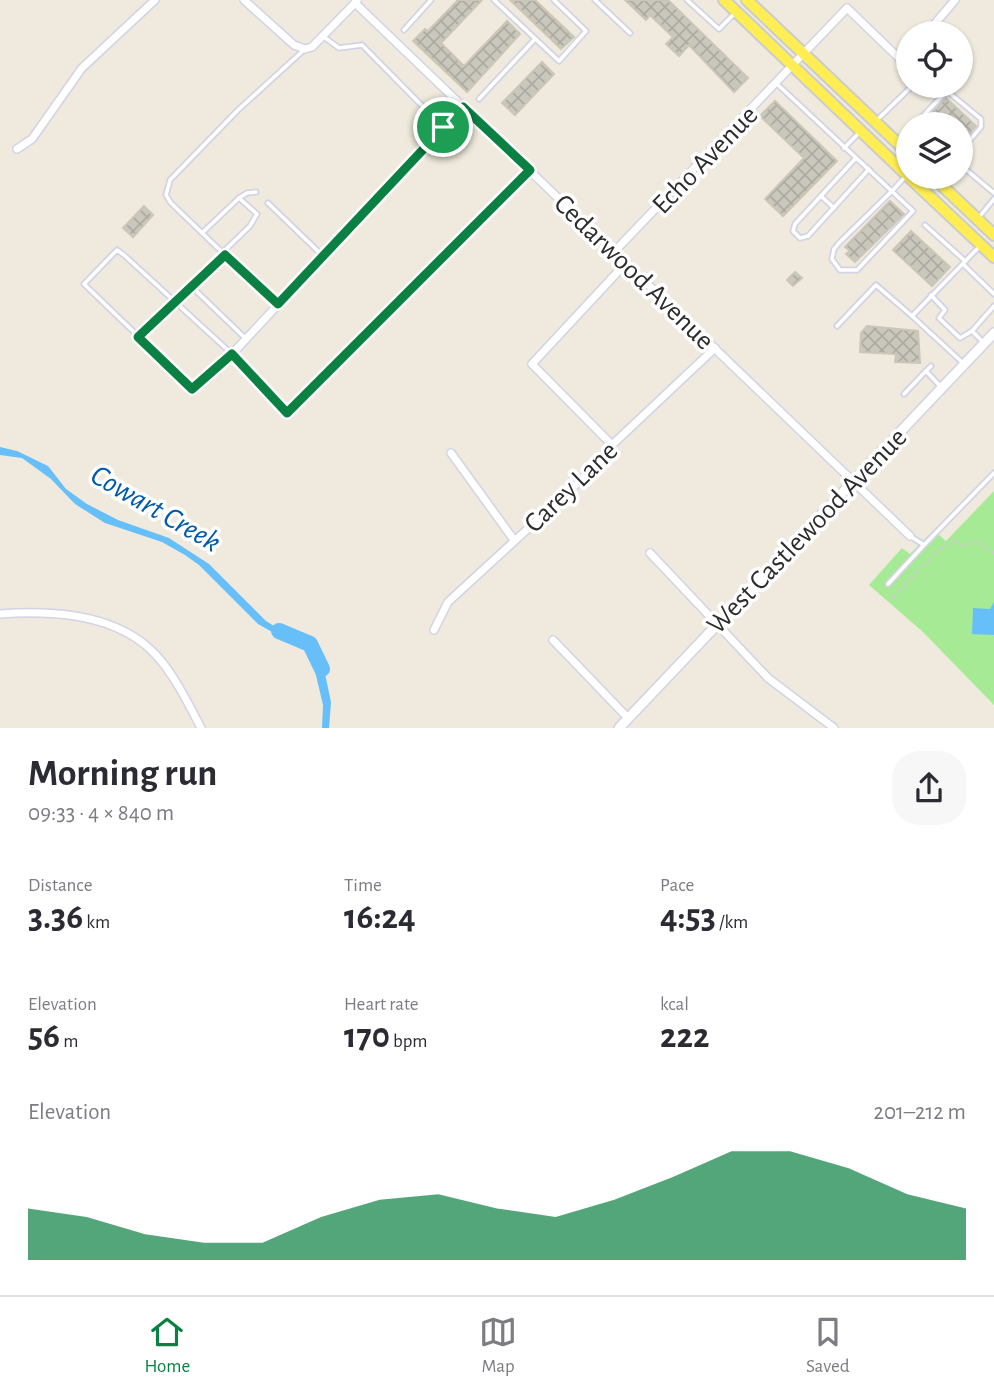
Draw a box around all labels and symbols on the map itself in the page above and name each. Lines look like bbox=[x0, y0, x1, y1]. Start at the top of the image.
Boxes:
pin bbox=[413, 97, 473, 157]
street label: Echo Avenue bbox=[647, 101, 763, 220]
street label: Cedarwood Avenue bbox=[548, 189, 719, 356]
street label: West Castlewood Avenue bbox=[702, 423, 913, 640]
street label: Carey Lane bbox=[519, 437, 623, 538]
water label: Cowart Creek bbox=[86, 460, 226, 558]

